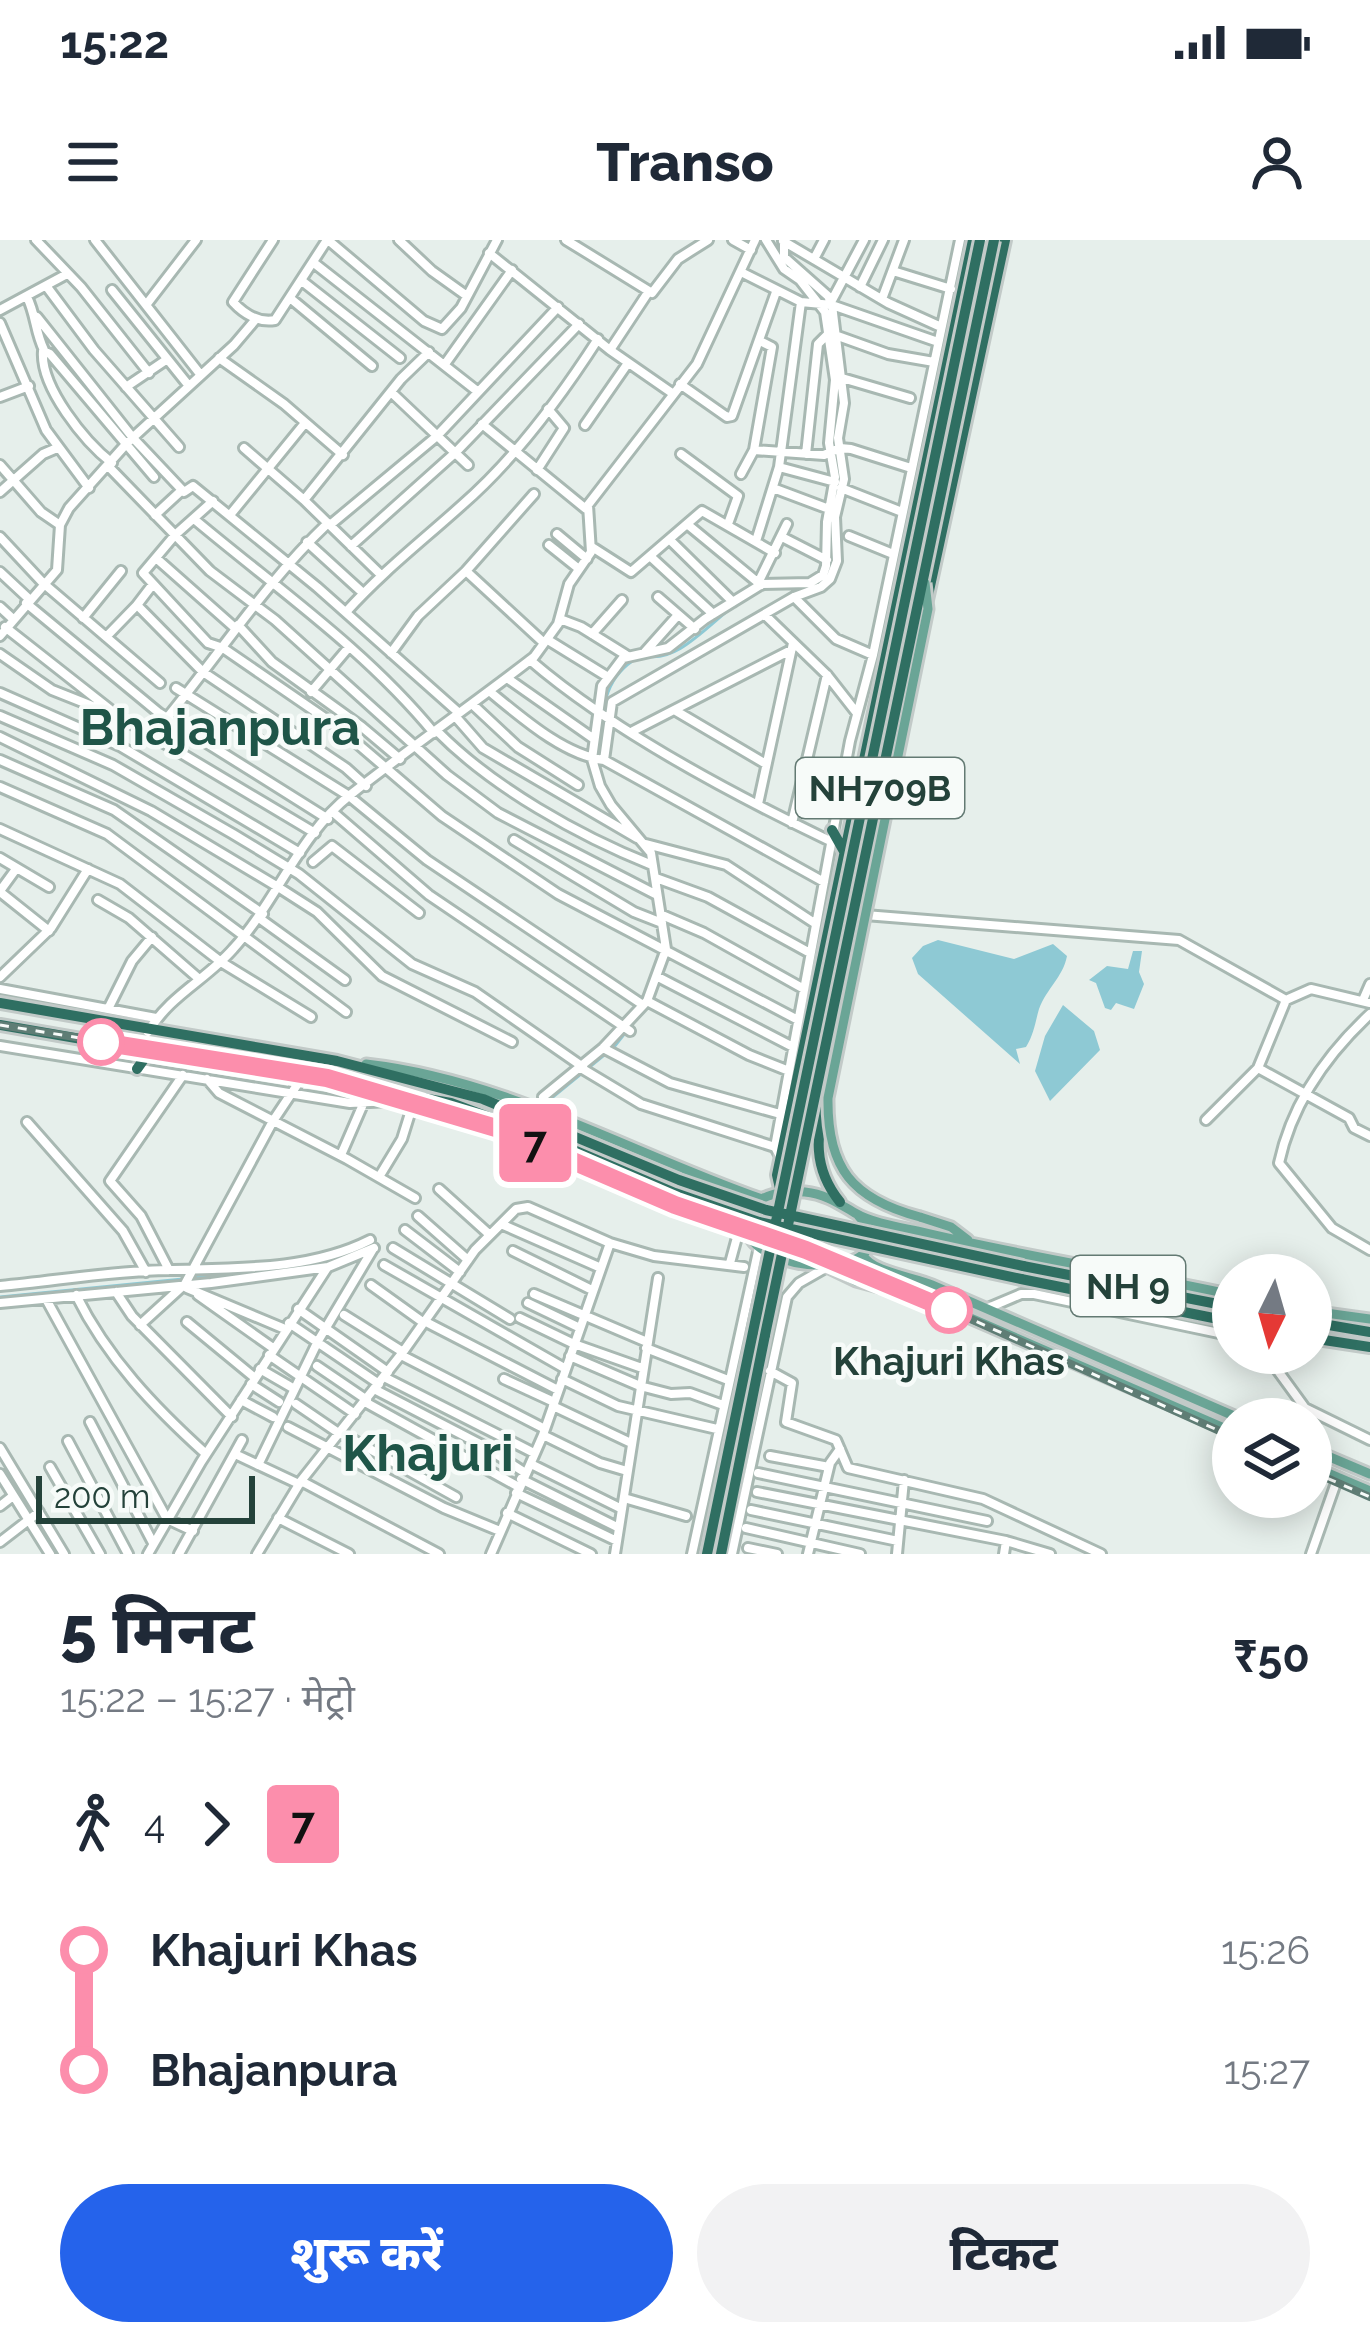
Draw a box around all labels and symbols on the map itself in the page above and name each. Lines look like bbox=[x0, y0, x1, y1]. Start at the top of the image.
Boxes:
district label: Bhajanpura bbox=[80, 697, 360, 757]
road number: NH709B bbox=[796, 758, 964, 818]
unlabelled marker bbox=[79, 1020, 123, 1064]
line badge: 7 bbox=[496, 1104, 574, 1182]
north arrow bbox=[1212, 1254, 1332, 1374]
road number: NH 9 bbox=[1071, 1256, 1185, 1316]
marker: Khajuri Khas bbox=[927, 1288, 971, 1332]
place label: Khajuri Khas bbox=[833, 1338, 1065, 1384]
district label: Khajuri bbox=[342, 1423, 514, 1483]
scale bar bbox=[36, 1470, 255, 1523]

